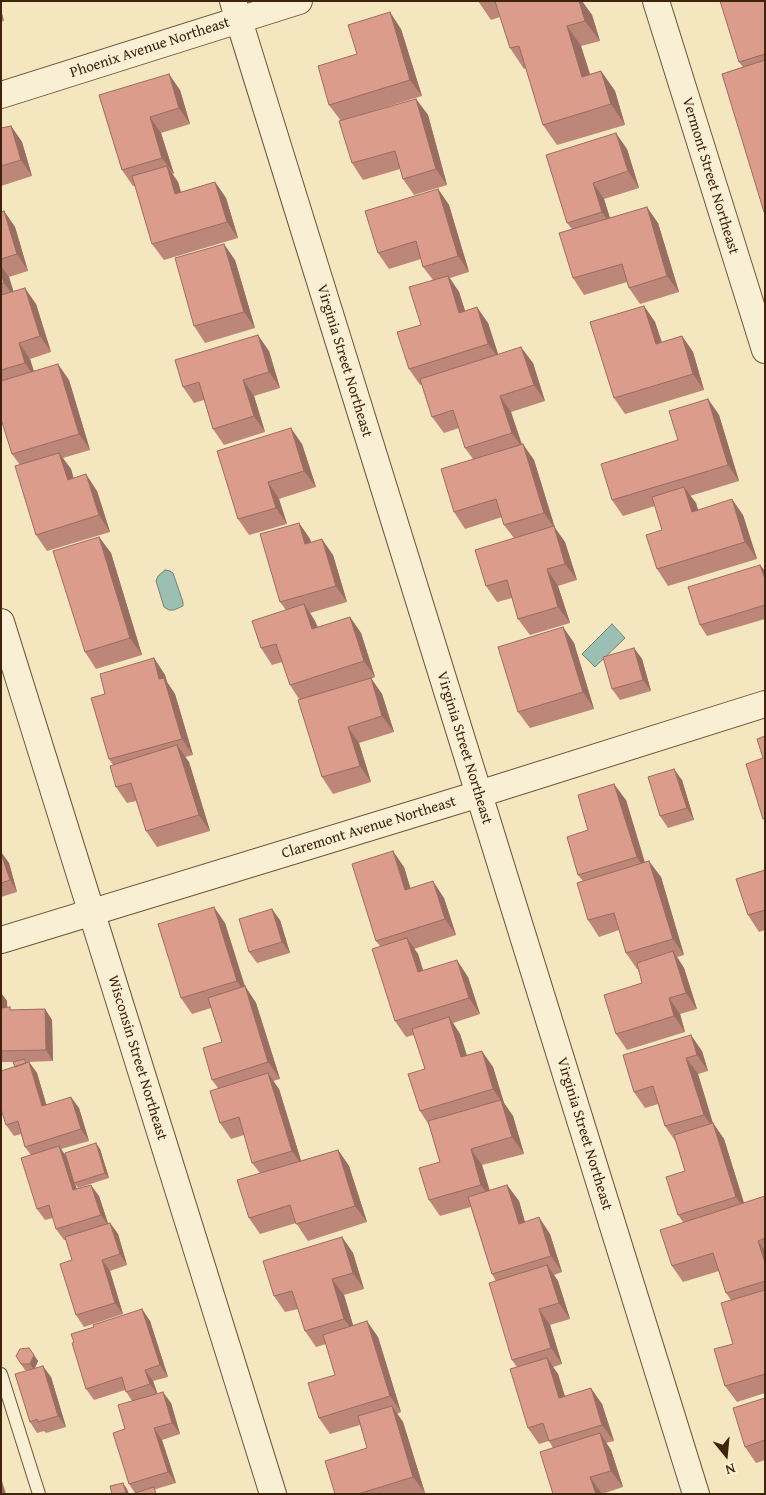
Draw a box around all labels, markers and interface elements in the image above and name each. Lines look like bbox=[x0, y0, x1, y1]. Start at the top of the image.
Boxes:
street label: Phoenix Avenue Northeast bbox=[68, 14, 232, 82]
street label: Vermont Street Northeast bbox=[678, 95, 742, 257]
street label: Virginia Street Northeast bbox=[312, 282, 376, 440]
street label: Virginia Street Northeast bbox=[432, 669, 496, 827]
street label: Claremont Avenue Northeast bbox=[280, 793, 458, 863]
street label: Wisconsin Street Northeast bbox=[103, 973, 171, 1143]
street label: Virginia Street Northeast bbox=[552, 1055, 616, 1213]
north arrow bbox=[701, 1430, 751, 1480]
text: N bbox=[723, 1458, 738, 1480]

